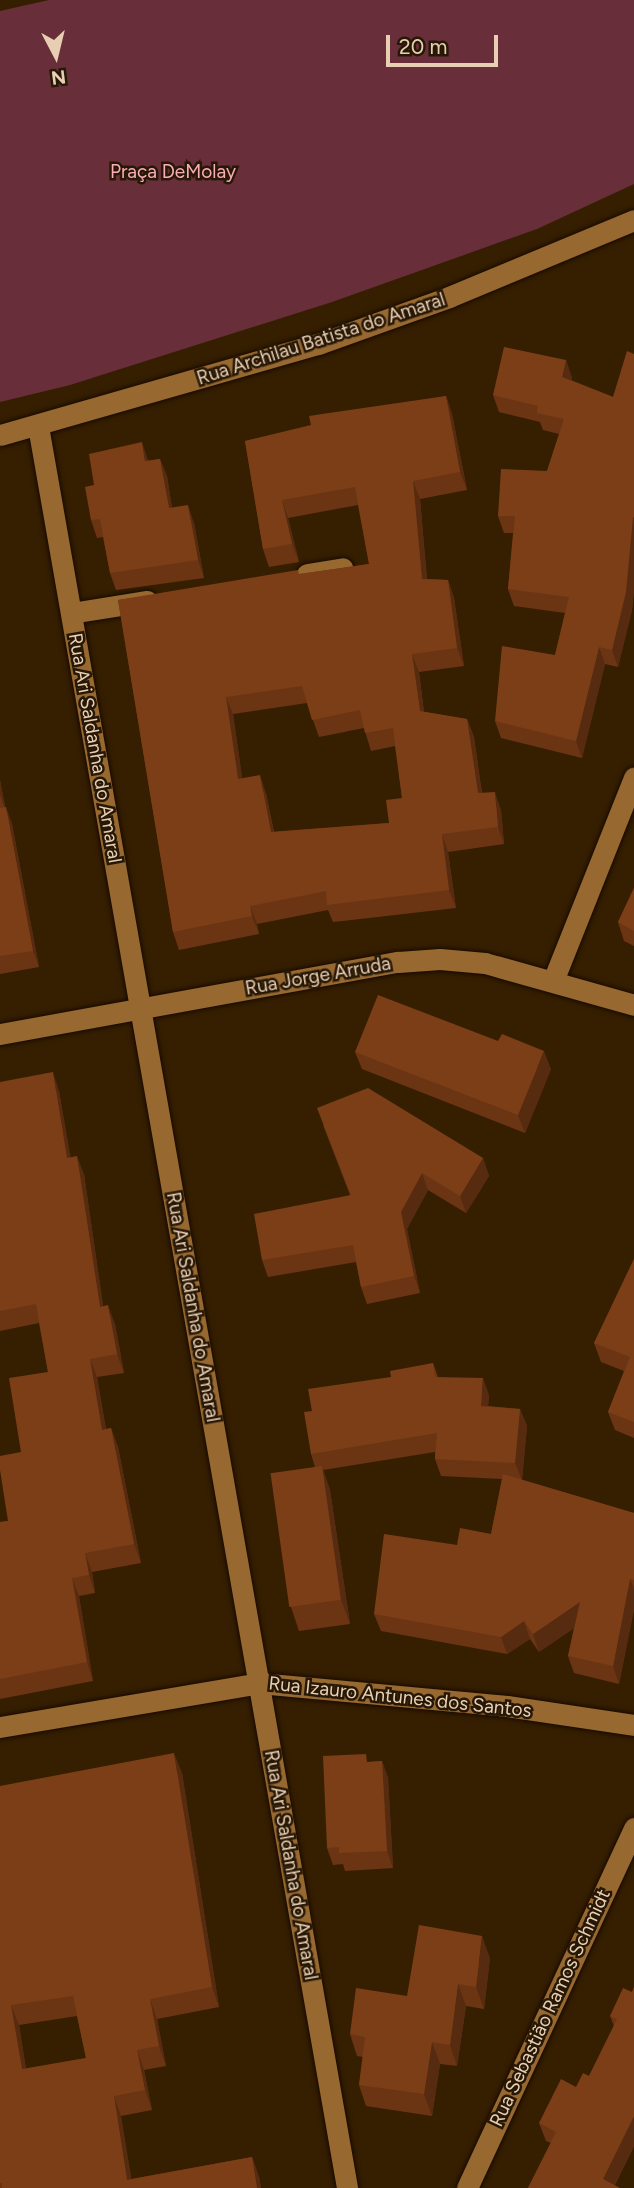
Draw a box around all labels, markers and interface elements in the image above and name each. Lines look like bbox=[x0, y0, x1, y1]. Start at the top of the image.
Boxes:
north arrow bbox=[21, 21, 91, 91]
scale bar bbox=[389, 21, 501, 65]
text: 20 m bbox=[399, 34, 447, 59]
text: N bbox=[50, 65, 67, 90]
park label: Praça DeMolay bbox=[110, 161, 236, 183]
street label: Rua Archilau Batista do Amaral bbox=[194, 288, 448, 390]
street label: Rua Ari Saldanha do Amaral bbox=[64, 631, 126, 865]
street label: Rua Jorge Arruda bbox=[243, 952, 393, 1000]
street label: Rua Ari Saldanha do Amaral bbox=[162, 1190, 224, 1424]
street label: Rua Izauro Antunes dos Santos bbox=[267, 1672, 533, 1722]
street label: Rua Ari Saldanha do Amaral bbox=[260, 1748, 322, 1982]
street label: Rua Sebastião Ramos Schmidt bbox=[485, 1886, 615, 2130]

